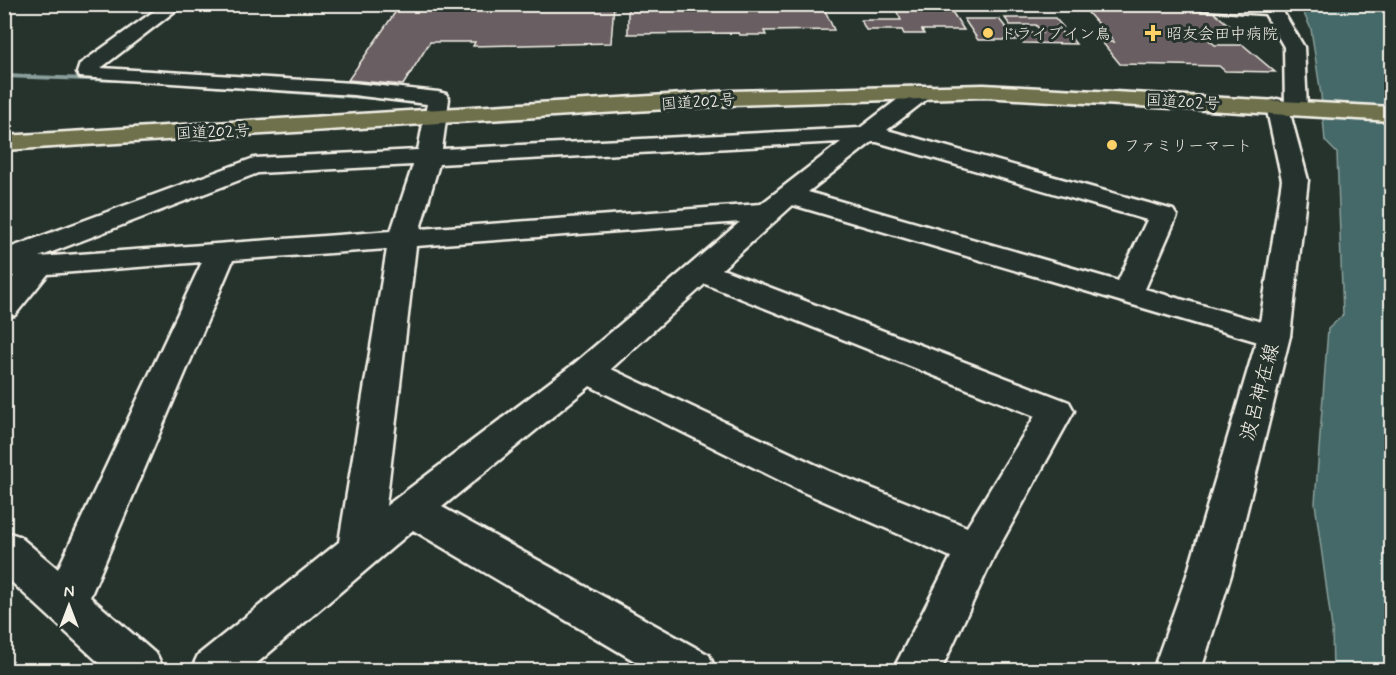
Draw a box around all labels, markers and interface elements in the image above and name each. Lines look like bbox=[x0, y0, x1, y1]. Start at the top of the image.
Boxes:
place label: ドライブイン鳥 bbox=[1000, 24, 1111, 45]
marker: 昭友会田中病院 bbox=[1144, 24, 1162, 42]
place label: 昭友会田中病院 bbox=[1166, 24, 1278, 45]
marker: ドライブイン鳥 bbox=[981, 26, 995, 40]
street label: 国道202号 bbox=[660, 89, 736, 116]
street label: 国道202号 bbox=[1145, 90, 1221, 115]
street label: 国道202号 bbox=[175, 120, 251, 145]
place label: ファミリーマート bbox=[1124, 136, 1252, 157]
marker: ファミリーマート bbox=[1105, 138, 1119, 152]
street label: 波呂神在線 bbox=[1234, 341, 1286, 444]
north arrow bbox=[39, 576, 99, 636]
text: N bbox=[64, 582, 74, 603]

